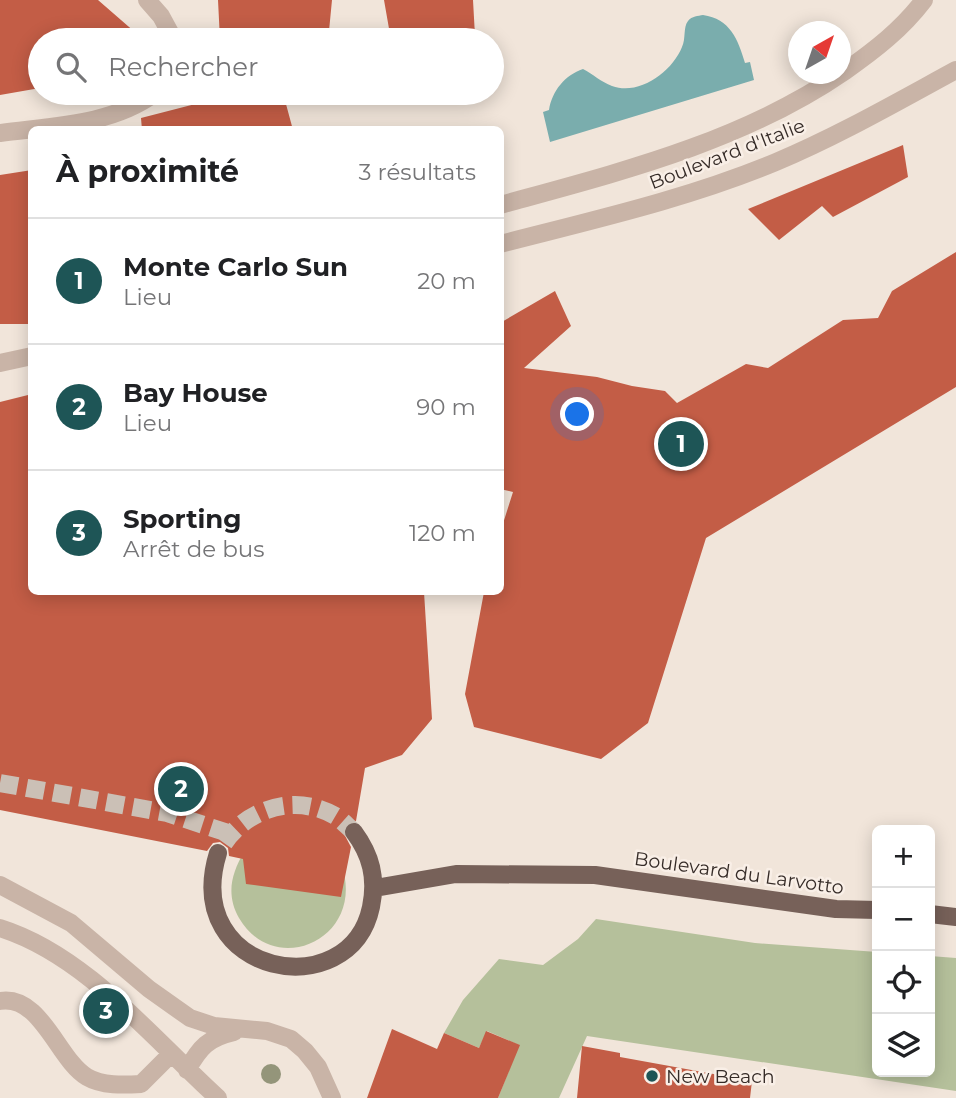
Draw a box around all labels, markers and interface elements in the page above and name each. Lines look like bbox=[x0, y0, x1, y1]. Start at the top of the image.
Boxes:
north arrow bbox=[788, 21, 851, 84]
search box bbox=[28, 28, 504, 105]
icon: search bbox=[52, 48, 90, 86]
text: Rechercher bbox=[108, 51, 258, 83]
street label: Boulevard d'Italie bbox=[646, 114, 808, 194]
text: À proximité bbox=[56, 153, 239, 190]
text: 3 résultats bbox=[359, 158, 476, 186]
text: Monte Carlo Sun bbox=[123, 251, 348, 283]
text: 1 bbox=[74, 267, 84, 295]
text: 20 m bbox=[417, 267, 476, 295]
text: Lieu bbox=[123, 283, 172, 311]
text: Bay House bbox=[123, 377, 268, 409]
text: 2 bbox=[72, 393, 86, 421]
text: 90 m bbox=[416, 393, 476, 421]
your location bbox=[560, 397, 594, 431]
text: Lieu bbox=[123, 409, 172, 437]
pin: 1 bbox=[658, 418, 704, 470]
text: Sporting bbox=[123, 503, 242, 535]
text: 3 bbox=[72, 519, 86, 547]
text: 120 m bbox=[409, 519, 476, 547]
text: Arrêt de bus bbox=[123, 535, 265, 563]
pin: 2 bbox=[158, 763, 204, 815]
map controls bbox=[872, 825, 935, 1077]
button: + bbox=[872, 825, 935, 888]
street label: Boulevard du Larvotto bbox=[633, 847, 845, 899]
button: − bbox=[872, 888, 935, 951]
button: locate bbox=[872, 951, 935, 1014]
pin: 3 bbox=[83, 985, 129, 1037]
button: layers bbox=[872, 1014, 935, 1077]
place label: New Beach bbox=[666, 1065, 775, 1088]
marker: New Beach bbox=[644, 1068, 660, 1084]

